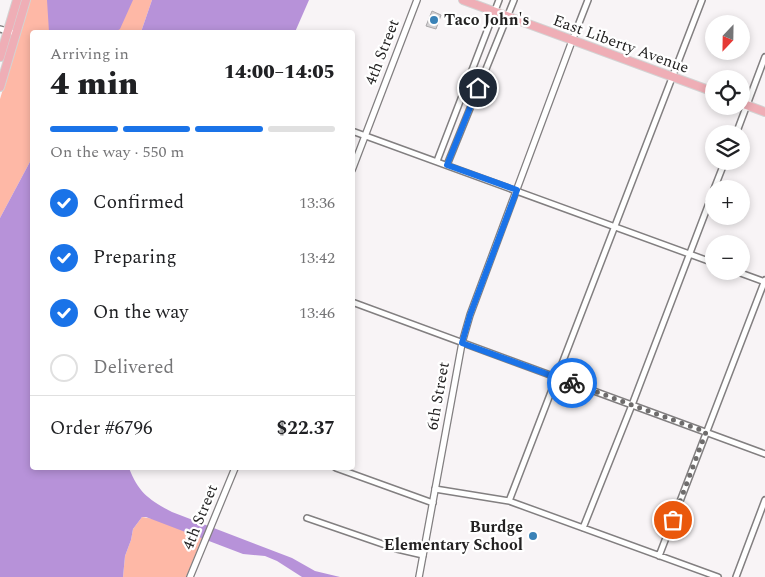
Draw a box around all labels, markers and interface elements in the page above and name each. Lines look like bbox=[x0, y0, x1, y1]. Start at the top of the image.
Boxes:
place label: Taco John's bbox=[444, 8, 530, 32]
street label: East Liberty Avenue bbox=[550, 8, 692, 80]
marker: Taco John's bbox=[428, 14, 440, 26]
street label: 4th Street bbox=[358, 15, 406, 88]
north arrow bbox=[705, 15, 750, 60]
map controls bbox=[705, 15, 750, 280]
text: Arriving in bbox=[50, 42, 129, 66]
text: 14:00–14:05 bbox=[224, 58, 335, 87]
text: 4 min bbox=[50, 60, 138, 109]
pin bbox=[457, 67, 499, 109]
button: locate bbox=[705, 70, 750, 115]
icon: home bbox=[464, 74, 492, 102]
button: layers bbox=[705, 125, 750, 170]
text: On the way · 550 m bbox=[50, 140, 184, 164]
button: + bbox=[705, 180, 750, 225]
text: Confirmed bbox=[93, 188, 184, 217]
icon: check bbox=[50, 189, 78, 217]
text: 13:36 bbox=[299, 191, 335, 215]
button: − bbox=[705, 235, 750, 280]
text: Preparing bbox=[93, 243, 177, 272]
icon: check bbox=[50, 244, 78, 272]
text: 13:42 bbox=[299, 246, 335, 270]
text: On the way bbox=[93, 298, 189, 327]
icon: check bbox=[50, 299, 78, 327]
text: 13:46 bbox=[299, 301, 335, 325]
text: Delivered bbox=[93, 353, 174, 382]
courier bbox=[547, 358, 597, 408]
street label: 6th Street bbox=[420, 360, 456, 432]
icon: bike bbox=[558, 369, 586, 397]
text: Order #6796 bbox=[50, 414, 153, 443]
text: $22.37 bbox=[277, 414, 335, 443]
street label: 4th Street bbox=[176, 480, 224, 553]
pin bbox=[652, 499, 694, 541]
icon: bag bbox=[659, 506, 687, 534]
place label: Burdge Elementary School bbox=[384, 515, 523, 557]
marker: Burdge Elementary School bbox=[527, 530, 539, 542]

